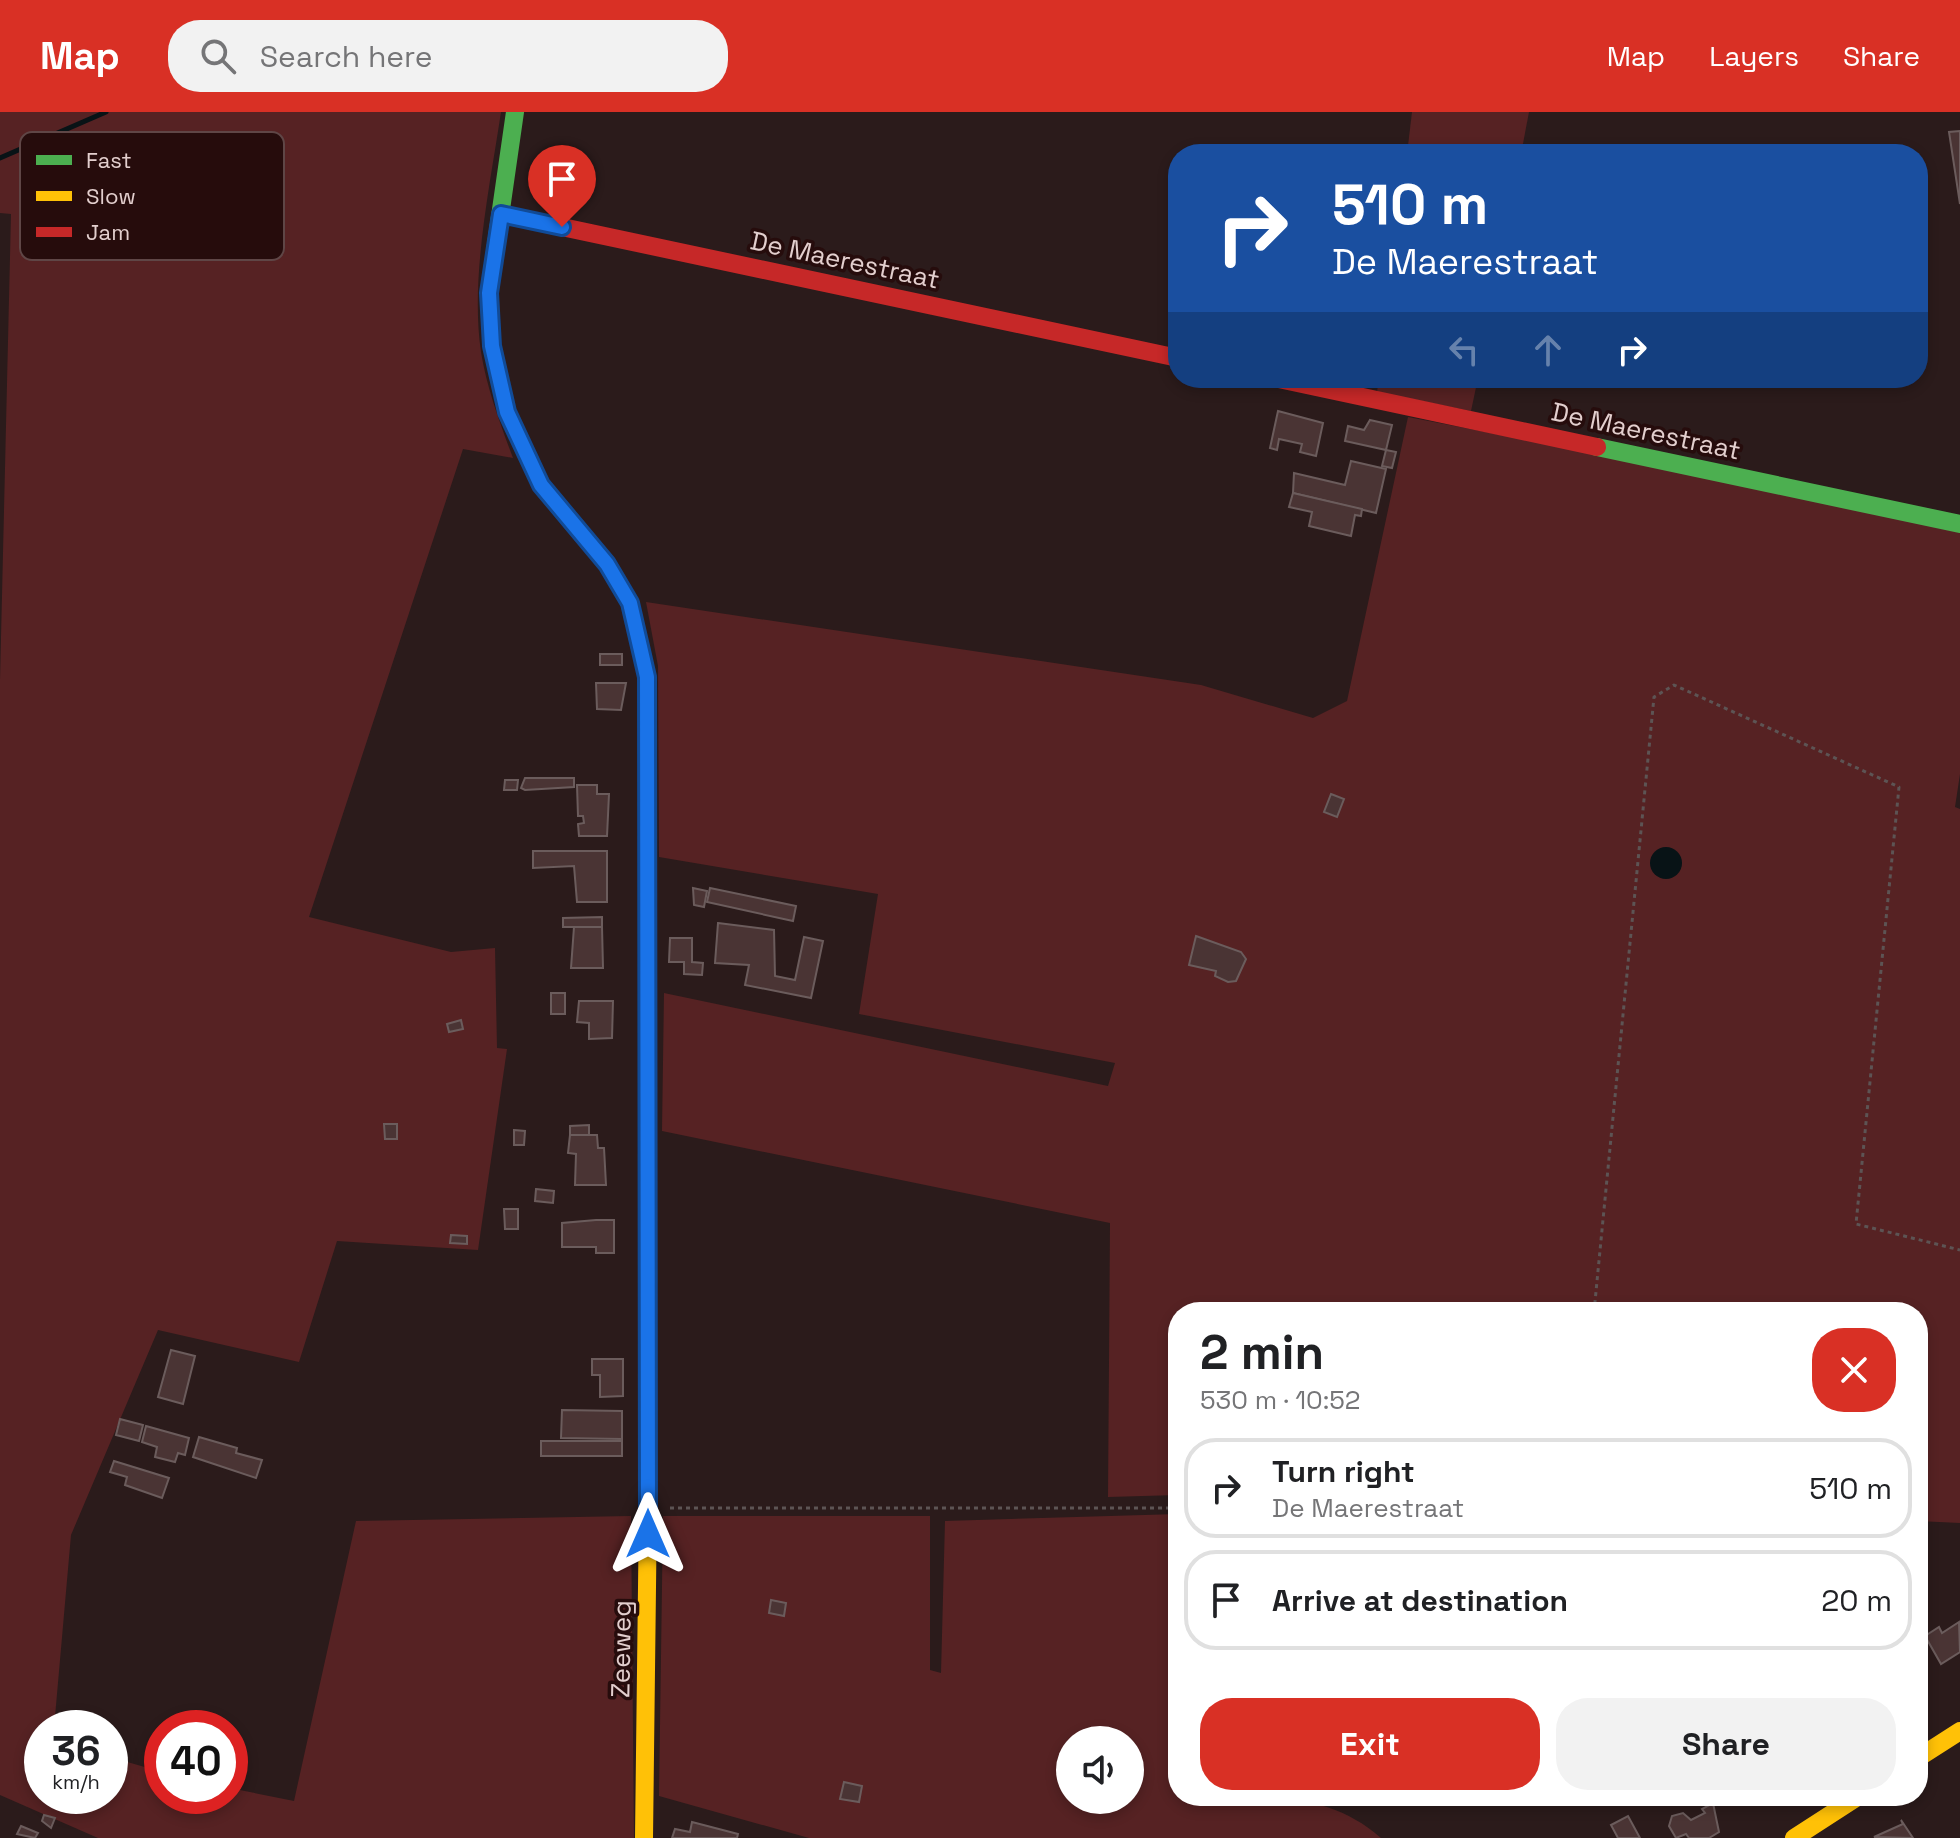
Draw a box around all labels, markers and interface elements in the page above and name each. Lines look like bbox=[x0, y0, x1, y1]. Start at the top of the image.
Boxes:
search box bbox=[168, 20, 728, 92]
text: Map bbox=[40, 32, 120, 80]
icon: search bbox=[196, 34, 240, 78]
text: Search here bbox=[260, 37, 433, 76]
text: Map bbox=[1607, 38, 1665, 74]
text: Layers bbox=[1709, 38, 1799, 74]
text: Share bbox=[1843, 38, 1920, 74]
legend bbox=[20, 132, 284, 260]
pin bbox=[528, 145, 596, 227]
text: Fast bbox=[86, 146, 132, 174]
icon: arrive bbox=[540, 157, 584, 201]
text: 510 m bbox=[1332, 169, 1488, 240]
icon: right bbox=[1200, 176, 1304, 280]
text: Slow bbox=[86, 182, 136, 210]
text: Jam bbox=[86, 218, 130, 246]
street label: De Maerestraat bbox=[747, 223, 943, 297]
text: De Maerestraat bbox=[1332, 239, 1598, 285]
icon: left bbox=[1442, 328, 1486, 372]
icon: ahead bbox=[1526, 328, 1570, 372]
icon: right bbox=[1610, 328, 1654, 372]
street label: De Maerestraat bbox=[1548, 394, 1744, 468]
text: 2 min bbox=[1200, 1322, 1324, 1383]
button: close bbox=[1812, 1328, 1896, 1412]
text: 530 m · 10:52 bbox=[1200, 1383, 1360, 1417]
text: Turn right bbox=[1272, 1452, 1415, 1491]
icon: right bbox=[1204, 1466, 1248, 1510]
text: 510 m bbox=[1809, 1469, 1892, 1508]
text: De Maerestraat bbox=[1272, 1491, 1464, 1525]
position arrow bbox=[606, 1492, 690, 1576]
icon: arrive bbox=[1204, 1578, 1248, 1622]
text: Arrive at destination bbox=[1272, 1581, 1568, 1620]
text: 20 m bbox=[1821, 1581, 1892, 1620]
street label: Zeeweg bbox=[603, 1600, 639, 1698]
button: Exit bbox=[1200, 1698, 1540, 1790]
button: Share bbox=[1556, 1698, 1896, 1790]
speed limit sign: 40 bbox=[144, 1710, 248, 1814]
text: 36 bbox=[51, 1726, 101, 1777]
map controls bbox=[1056, 1726, 1144, 1814]
button: sound bbox=[1056, 1726, 1144, 1814]
text: km/h bbox=[52, 1769, 100, 1795]

